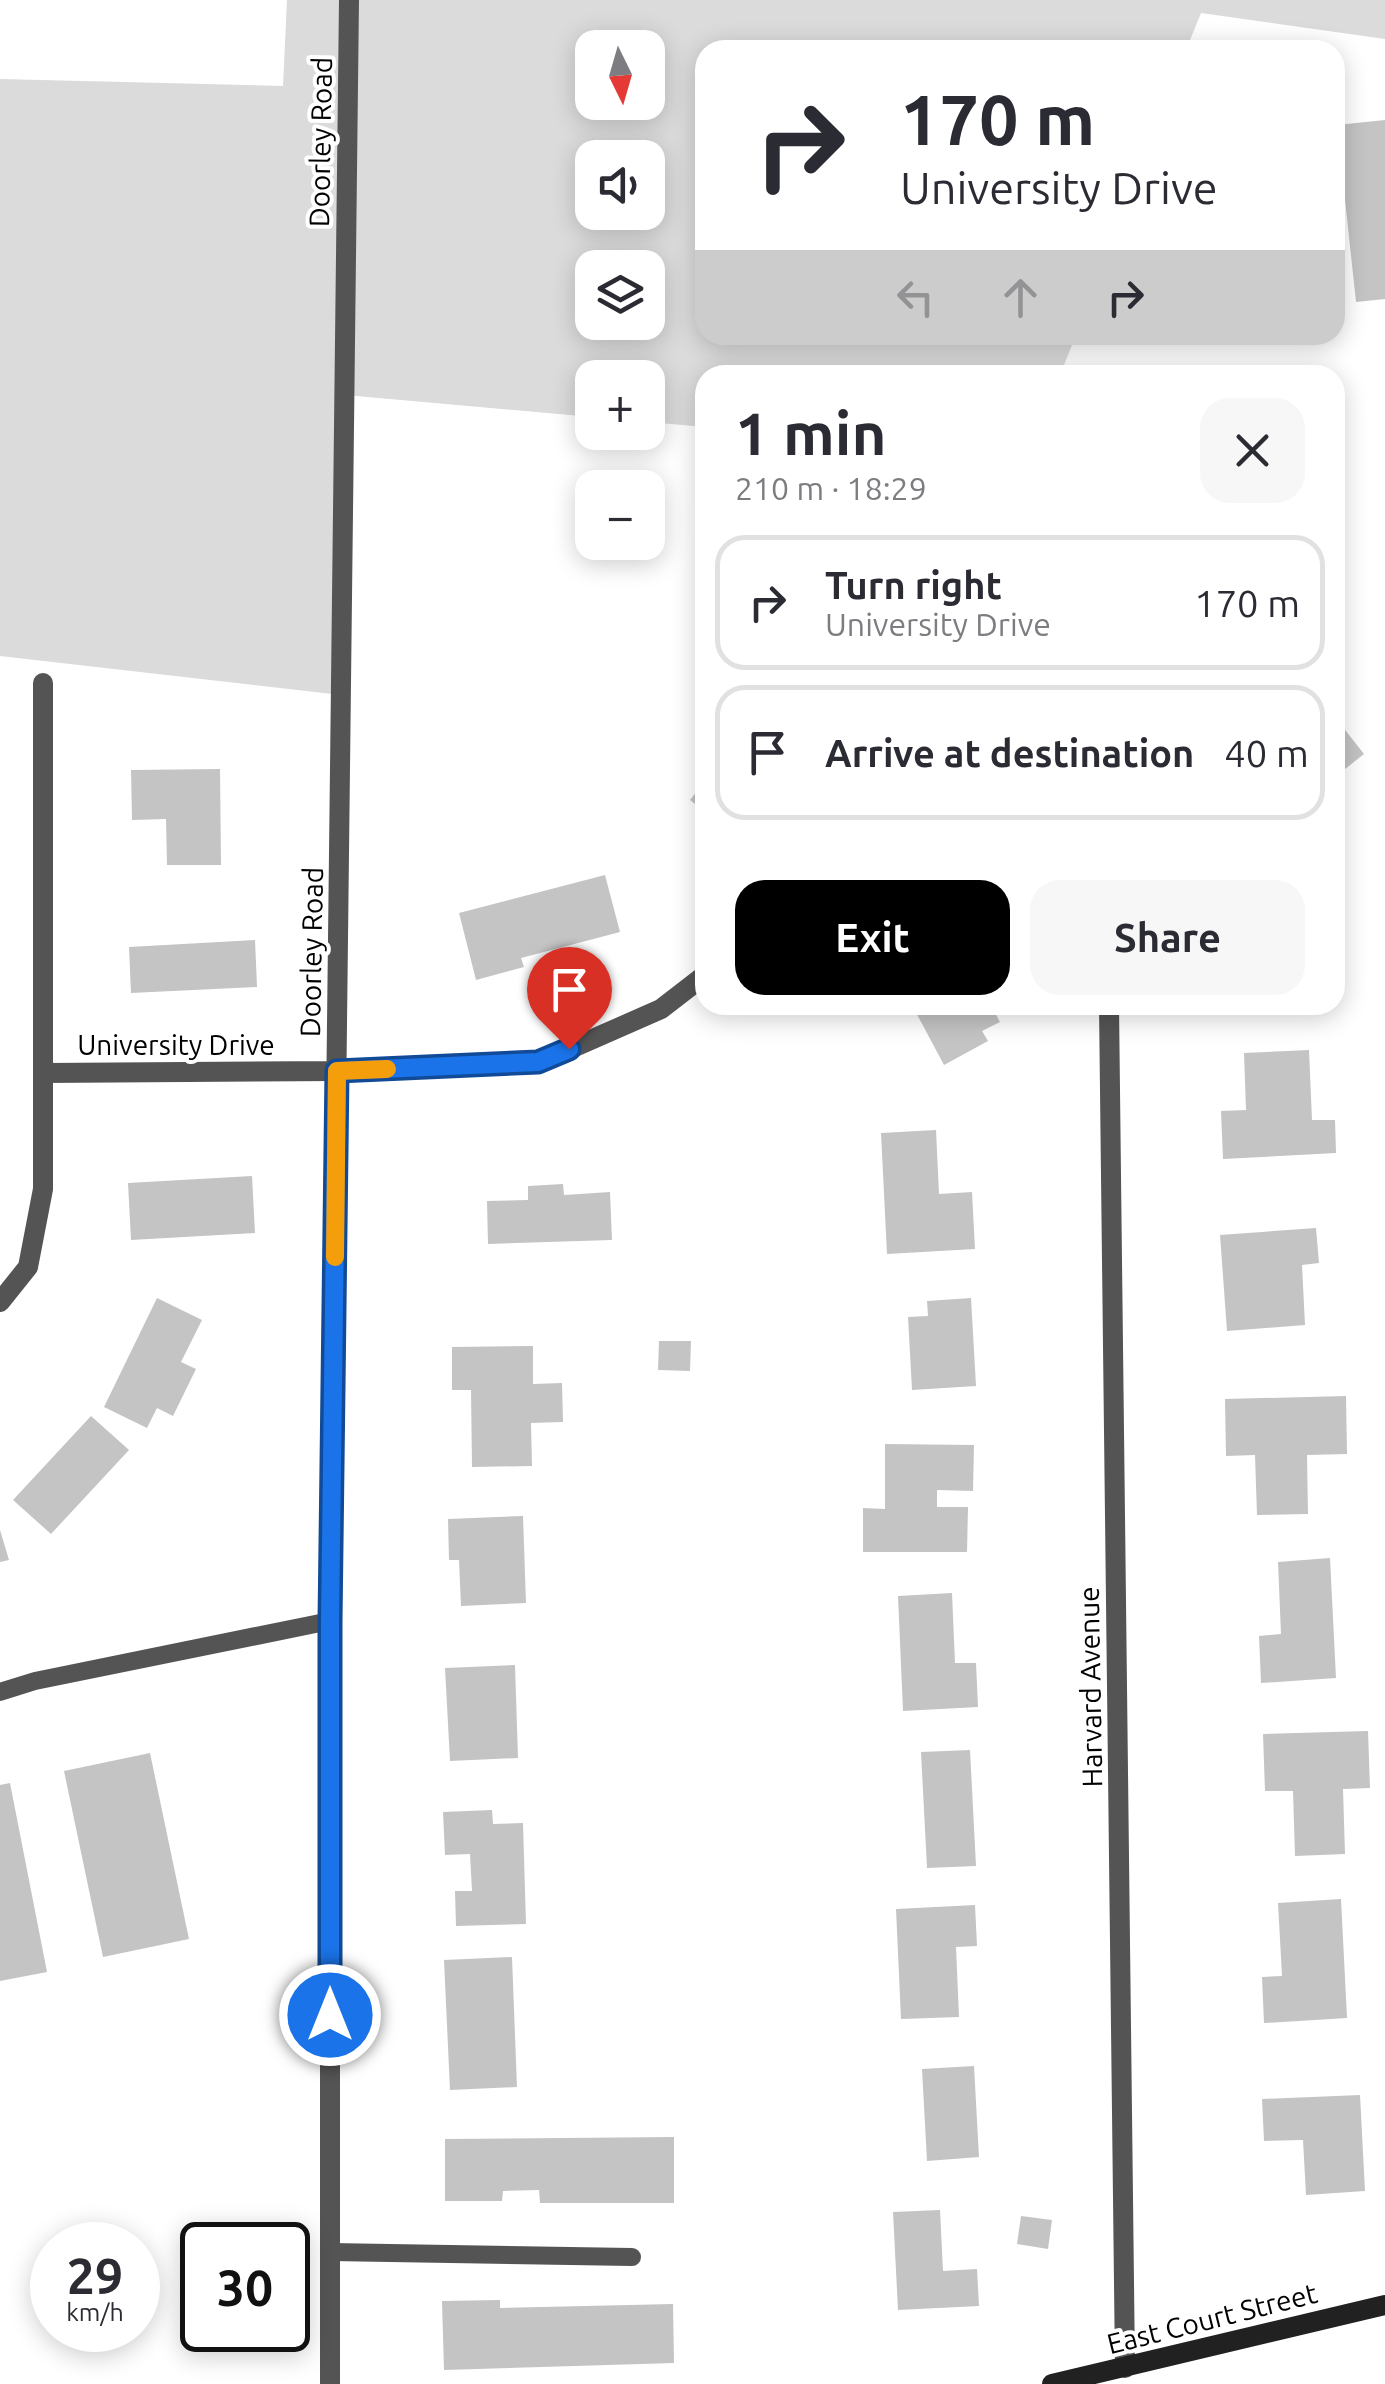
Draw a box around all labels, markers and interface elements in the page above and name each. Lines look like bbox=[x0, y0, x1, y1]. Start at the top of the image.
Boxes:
north arrow bbox=[575, 30, 665, 120]
map controls bbox=[575, 30, 665, 560]
street label: Doorley Road bbox=[303, 57, 337, 227]
icon: right bbox=[735, 80, 865, 210]
text: 170 m bbox=[900, 80, 1095, 158]
button: sound bbox=[575, 140, 665, 230]
text: University Drive bbox=[900, 162, 1218, 213]
button: layers bbox=[575, 250, 665, 340]
icon: left bbox=[888, 270, 943, 325]
icon: ahead bbox=[993, 270, 1048, 325]
icon: right bbox=[1098, 270, 1153, 325]
button: + bbox=[575, 360, 665, 450]
button: close bbox=[1200, 398, 1305, 503]
text: 1 min bbox=[735, 399, 887, 466]
button: − bbox=[575, 470, 665, 560]
text: 210 m · 18:29 bbox=[735, 470, 927, 506]
text: Turn right bbox=[825, 564, 1002, 606]
icon: right bbox=[740, 575, 795, 630]
text: 170 m bbox=[1194, 582, 1300, 624]
text: University Drive bbox=[825, 606, 1051, 642]
icon: arrive bbox=[740, 725, 795, 780]
text: Arrive at destination bbox=[825, 732, 1194, 774]
text: 40 m bbox=[1224, 732, 1309, 774]
street label: Doorley Road bbox=[294, 867, 328, 1037]
button: Exit bbox=[735, 880, 1010, 995]
button: Share bbox=[1030, 880, 1305, 995]
pin bbox=[527, 947, 612, 1050]
icon: arrive bbox=[542, 962, 597, 1017]
street label: University Drive bbox=[77, 1029, 275, 1060]
street label: Harvard Avenue bbox=[1073, 1586, 1107, 1788]
position arrow bbox=[278, 1963, 382, 2067]
speed limit sign: 30 bbox=[180, 2222, 310, 2352]
text: 29 bbox=[67, 2247, 123, 2303]
street label: East Court Street bbox=[1104, 2277, 1320, 2359]
text: km/h bbox=[66, 2298, 124, 2326]

